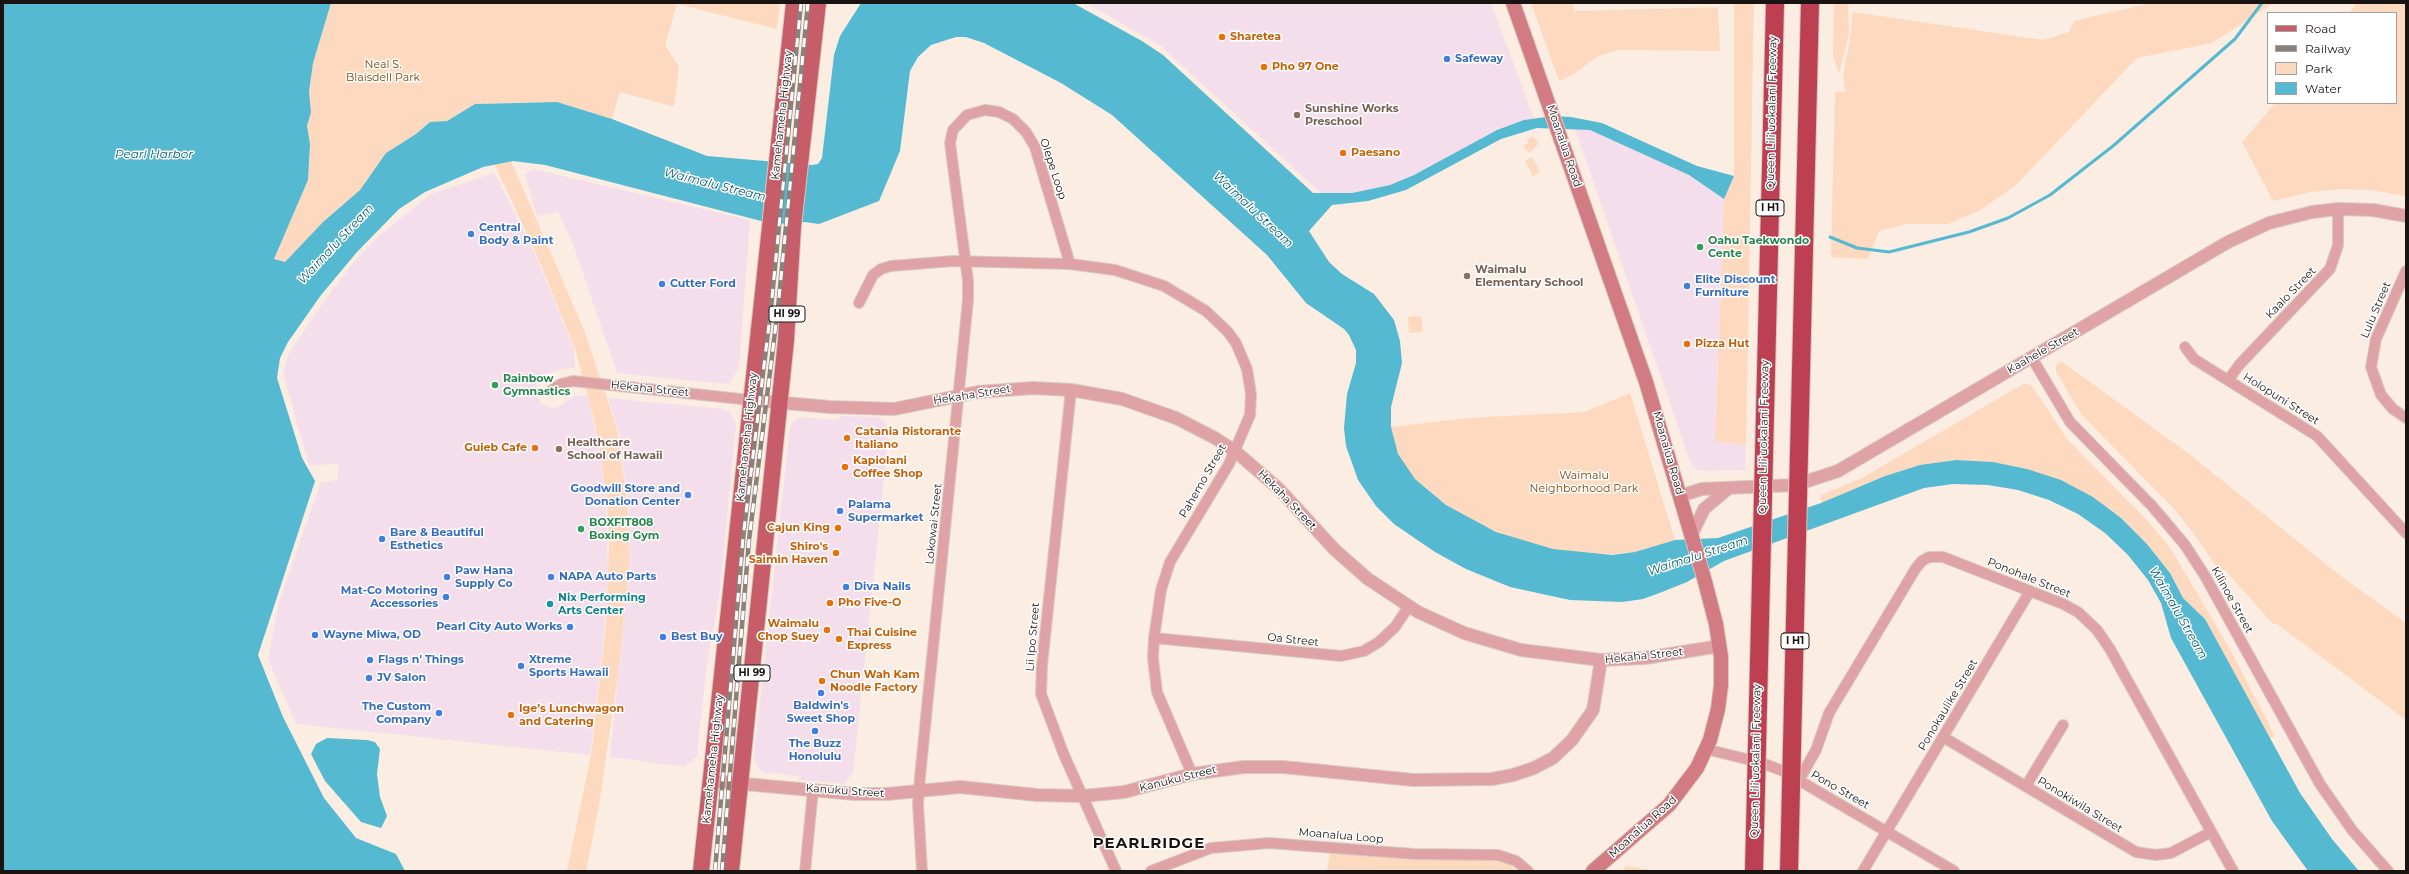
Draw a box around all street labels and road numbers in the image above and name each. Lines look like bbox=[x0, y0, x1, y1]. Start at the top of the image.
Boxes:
street label: Queen Liliʻuokalani Freeway bbox=[1764, 36, 1780, 190]
street label: Kamehameha Highway bbox=[769, 50, 795, 180]
street label: Moanalua Road bbox=[1544, 103, 1584, 189]
street label: Olepe Loop bbox=[1037, 137, 1069, 201]
road number: I H1 bbox=[1756, 200, 1784, 216]
street label: Kaalo Street bbox=[2263, 264, 2319, 322]
street label: Lulu Street bbox=[2358, 280, 2394, 340]
road number: HI 99 bbox=[769, 306, 805, 322]
street label: Kaahele Street bbox=[2005, 325, 2081, 377]
street label: Queen Liliʻuokalani Freeway bbox=[1756, 360, 1772, 514]
street label: Holopuni Street bbox=[2241, 370, 2321, 428]
street label: Kamehameha Highway bbox=[734, 372, 760, 502]
street label: Hekaha Street bbox=[610, 378, 690, 400]
street label: Hekaha Street bbox=[932, 382, 1012, 408]
street label: Moanalua Road bbox=[1650, 410, 1686, 496]
street label: Pahemo Street bbox=[1177, 442, 1229, 520]
street label: Hekaha Street bbox=[1255, 467, 1319, 533]
street label: Lokowai Street bbox=[923, 483, 945, 565]
street label: Ponohale Street bbox=[1985, 555, 2073, 601]
street label: Kilinoe Street bbox=[2208, 565, 2256, 635]
street label: Lii Ipo Street bbox=[1023, 602, 1043, 672]
street label: Oa Street bbox=[1267, 631, 1319, 649]
road number: I H1 bbox=[1781, 633, 1809, 649]
street label: Hekaha Street bbox=[1604, 645, 1684, 667]
street label: Ponokaulike Street bbox=[1915, 657, 1981, 753]
road number: HI 99 bbox=[734, 665, 770, 681]
street label: Queen Liliʻuokalani Freeway bbox=[1748, 684, 1764, 838]
street label: Kamehameha Highway bbox=[700, 694, 726, 824]
street label: Kanuku Street bbox=[1138, 763, 1218, 795]
street label: Pono Street bbox=[1809, 768, 1871, 812]
street label: Ponokiwila Street bbox=[2035, 774, 2125, 836]
street label: Kanuku Street bbox=[805, 782, 885, 800]
street label: Moanalua Road bbox=[1607, 793, 1679, 861]
street label: Moanalua Loop bbox=[1298, 826, 1384, 846]

